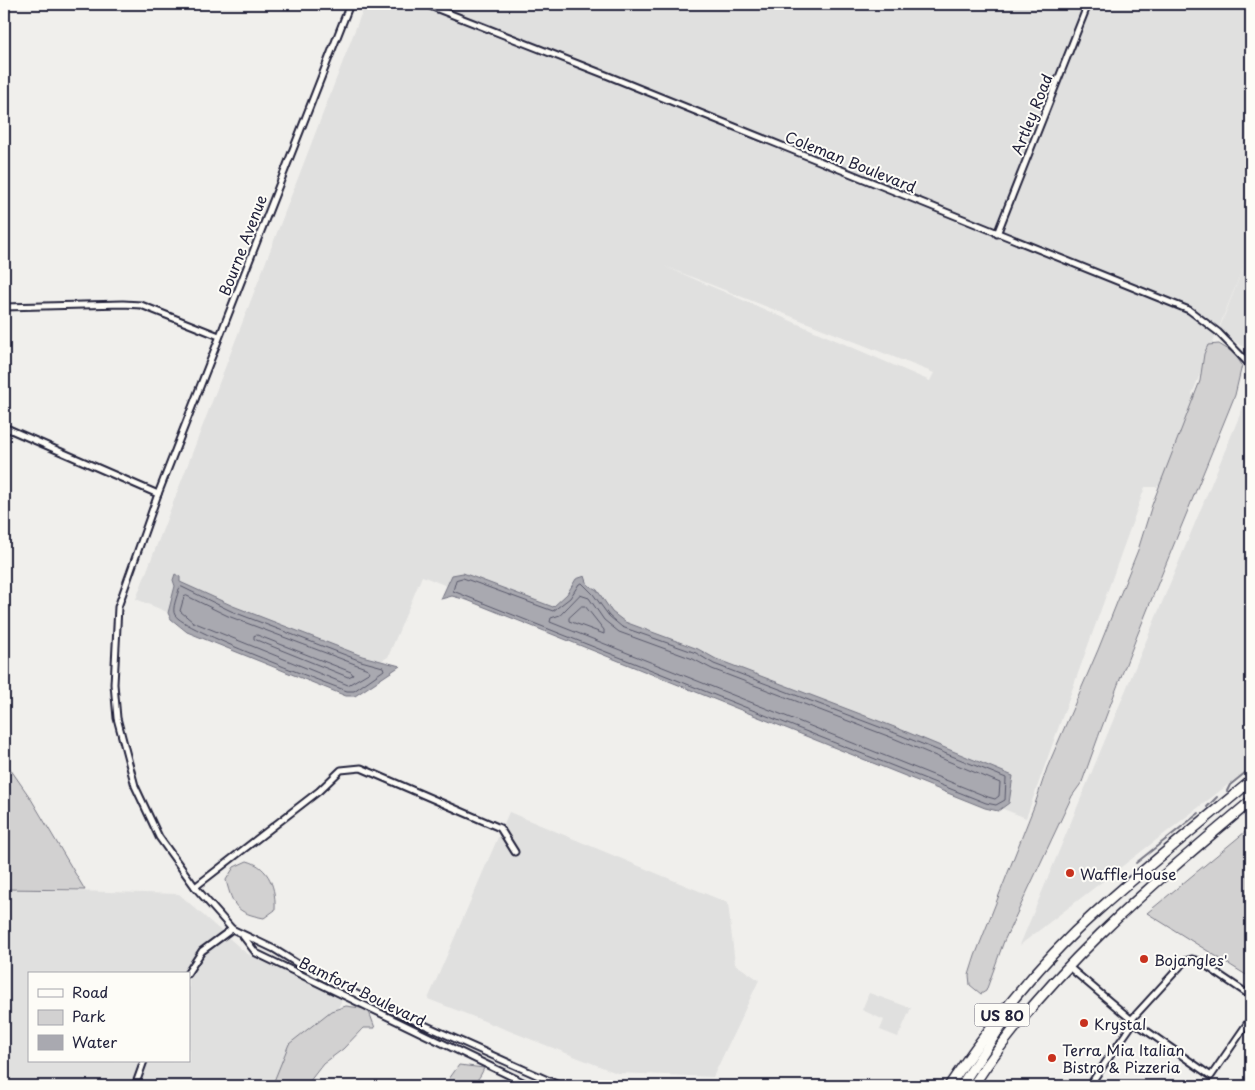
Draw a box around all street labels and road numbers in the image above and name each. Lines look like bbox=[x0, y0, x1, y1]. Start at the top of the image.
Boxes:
street label: Artley Road bbox=[1004, 70, 1058, 158]
street label: Coleman Boulevard bbox=[782, 124, 920, 198]
street label: Bourne Avenue bbox=[212, 191, 272, 299]
street label: Bamford Boulevard bbox=[296, 950, 430, 1032]
road number: US 80 bbox=[974, 1004, 1030, 1026]

